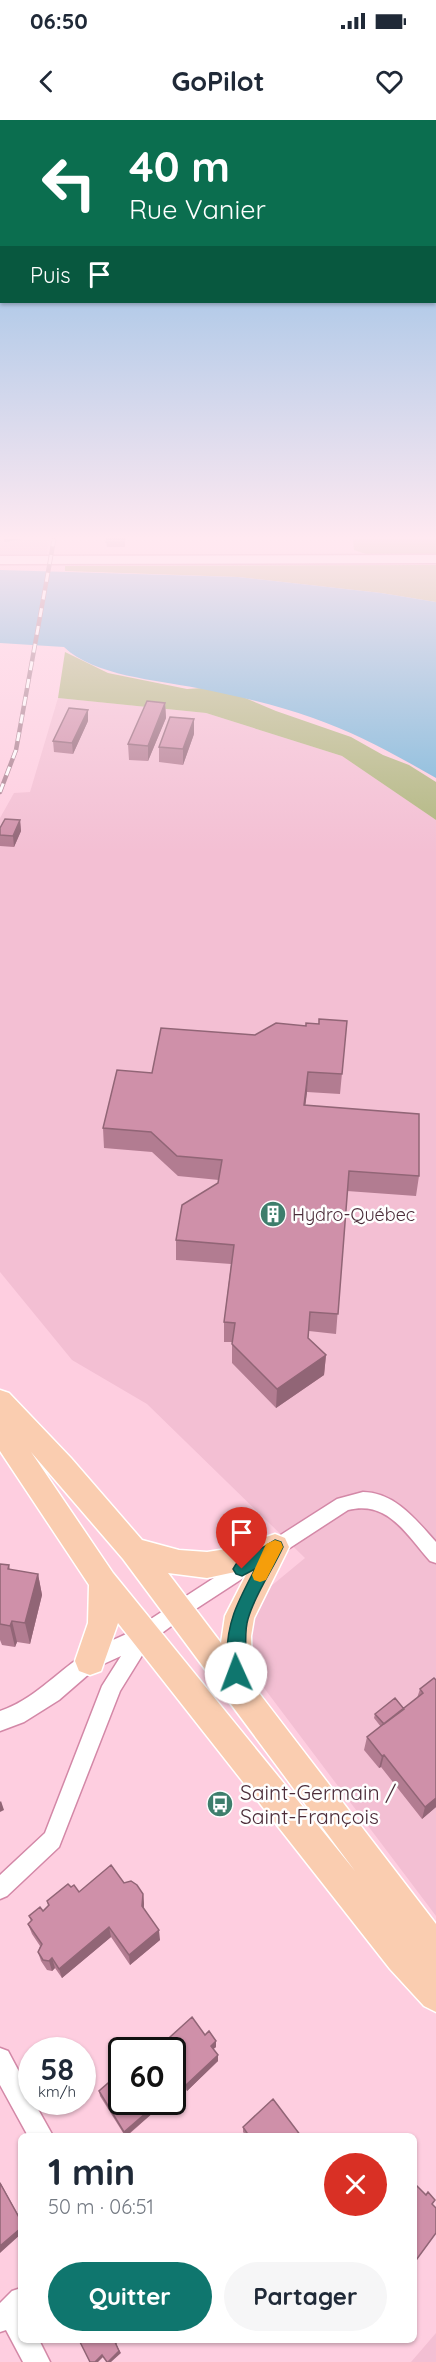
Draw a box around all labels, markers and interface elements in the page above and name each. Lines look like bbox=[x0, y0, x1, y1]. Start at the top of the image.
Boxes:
text: 06:50 bbox=[30, 7, 88, 35]
text: GoPilot bbox=[171, 64, 265, 98]
icon: back bbox=[30, 65, 63, 98]
icon: heart bbox=[373, 65, 406, 98]
text: 40 m bbox=[129, 140, 230, 193]
icon: left bbox=[30, 144, 108, 222]
text: Rue Vanier bbox=[129, 192, 266, 226]
icon: arrive bbox=[83, 258, 116, 291]
text: Puis bbox=[30, 261, 71, 289]
building icon: Hydro-Québec bbox=[258, 1199, 288, 1229]
place label: Hydro-Québec bbox=[292, 1203, 415, 1226]
pin bbox=[216, 1507, 267, 1569]
icon: arrive bbox=[225, 1516, 258, 1549]
position arrow bbox=[204, 1641, 268, 1705]
place label: Saint-Germain / Saint-François bbox=[240, 1779, 396, 1829]
bus stop icon: Saint-Germain / Saint-François bbox=[205, 1789, 235, 1819]
speed limit sign: 60 bbox=[108, 2037, 186, 2115]
text: 58 bbox=[40, 2050, 74, 2088]
text: km/h bbox=[38, 2082, 76, 2101]
text: 1 min bbox=[48, 2149, 135, 2194]
button: close bbox=[324, 2153, 387, 2216]
text: 50 m · 06:51 bbox=[48, 2194, 154, 2219]
button: Quitter bbox=[48, 2262, 212, 2331]
button: Partager bbox=[224, 2262, 387, 2331]

